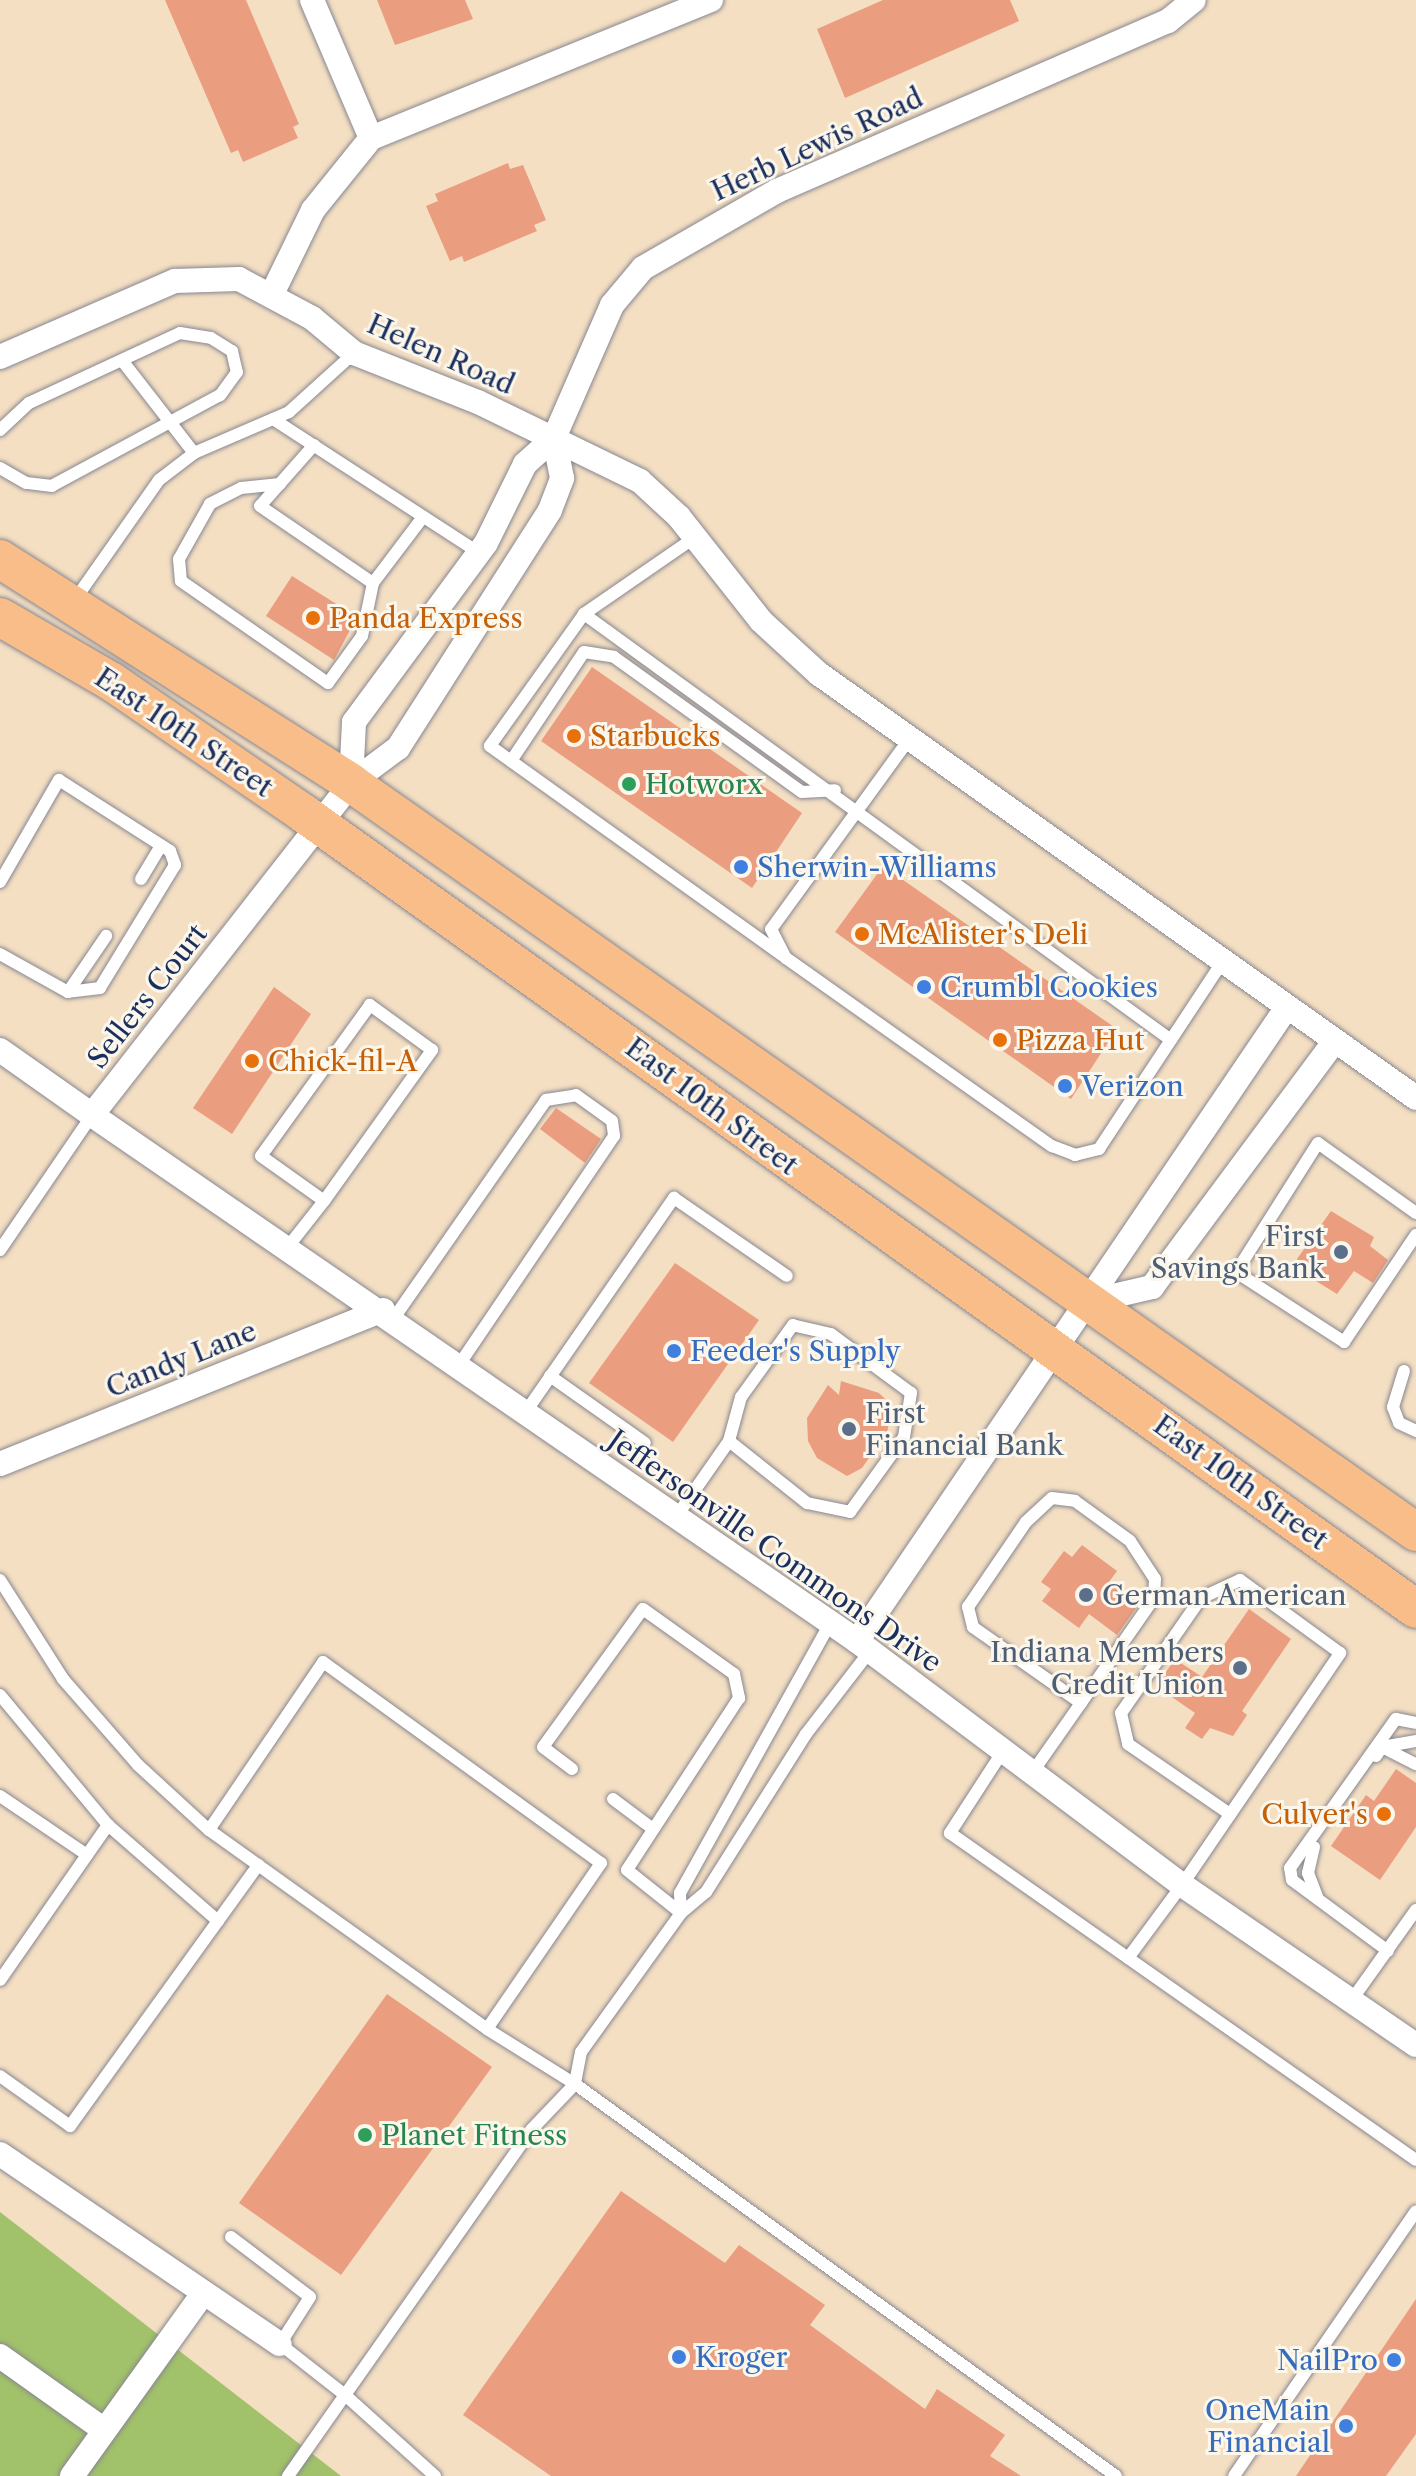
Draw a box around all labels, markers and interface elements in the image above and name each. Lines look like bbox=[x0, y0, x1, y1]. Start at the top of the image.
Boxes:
street label: Herb Lewis Road bbox=[706, 80, 928, 208]
street label: Helen Road bbox=[362, 307, 520, 401]
place label: Panda Express bbox=[329, 601, 523, 635]
marker: Panda Express bbox=[304, 609, 322, 627]
street label: East 10th Street bbox=[89, 660, 279, 804]
place label: Starbucks bbox=[590, 719, 720, 753]
marker: Starbucks bbox=[565, 727, 583, 745]
place label: Hotworx bbox=[645, 767, 763, 801]
marker: Hotworx bbox=[620, 775, 638, 793]
place label: Sherwin-Williams bbox=[757, 850, 997, 884]
marker: Sherwin-Williams bbox=[732, 858, 750, 876]
street label: Sellers Court bbox=[80, 917, 214, 1075]
place label: McAlister's Deli bbox=[878, 917, 1088, 951]
marker: McAlister's Deli bbox=[853, 925, 871, 943]
place label: Crumbl Cookies bbox=[940, 970, 1158, 1004]
marker: Crumbl Cookies bbox=[915, 978, 933, 996]
place label: Pizza Hut bbox=[1016, 1023, 1145, 1057]
street label: East 10th Street bbox=[619, 1030, 805, 1182]
marker: Pizza Hut bbox=[991, 1031, 1009, 1049]
place label: Chick-fil-A bbox=[268, 1044, 417, 1078]
marker: Chick-fil-A bbox=[243, 1052, 261, 1070]
place label: Verizon bbox=[1081, 1069, 1184, 1103]
marker: Verizon bbox=[1056, 1077, 1074, 1095]
place label: First Savings Bank bbox=[1151, 1219, 1325, 1285]
marker: First Savings Bank bbox=[1332, 1243, 1350, 1261]
street label: Candy Lane bbox=[100, 1313, 262, 1405]
place label: Feeder's Supply bbox=[690, 1334, 901, 1368]
marker: Feeder's Supply bbox=[665, 1342, 683, 1360]
place label: First Financial Bank bbox=[865, 1396, 1063, 1462]
street label: East 10th Street bbox=[1147, 1408, 1335, 1556]
marker: First Financial Bank bbox=[840, 1420, 858, 1438]
street label: Jeffersonville Commons Drive bbox=[602, 1423, 948, 1679]
place label: German American bbox=[1102, 1578, 1348, 1612]
marker: German American bbox=[1077, 1586, 1095, 1604]
place label: Indiana Members Credit Union bbox=[990, 1635, 1224, 1701]
marker: Indiana Members Credit Union bbox=[1231, 1659, 1249, 1677]
place label: Culver's bbox=[1261, 1797, 1368, 1831]
marker: Culver's bbox=[1375, 1805, 1393, 1823]
place label: Planet Fitness bbox=[381, 2118, 567, 2152]
marker: Planet Fitness bbox=[356, 2126, 374, 2144]
place label: Kroger bbox=[695, 2340, 787, 2374]
place label: NailPro bbox=[1277, 2343, 1378, 2377]
marker: Kroger bbox=[670, 2348, 688, 2366]
marker: NailPro bbox=[1385, 2351, 1403, 2369]
place label: OneMain Financial bbox=[1205, 2393, 1330, 2459]
marker: OneMain Financial bbox=[1337, 2417, 1355, 2435]

